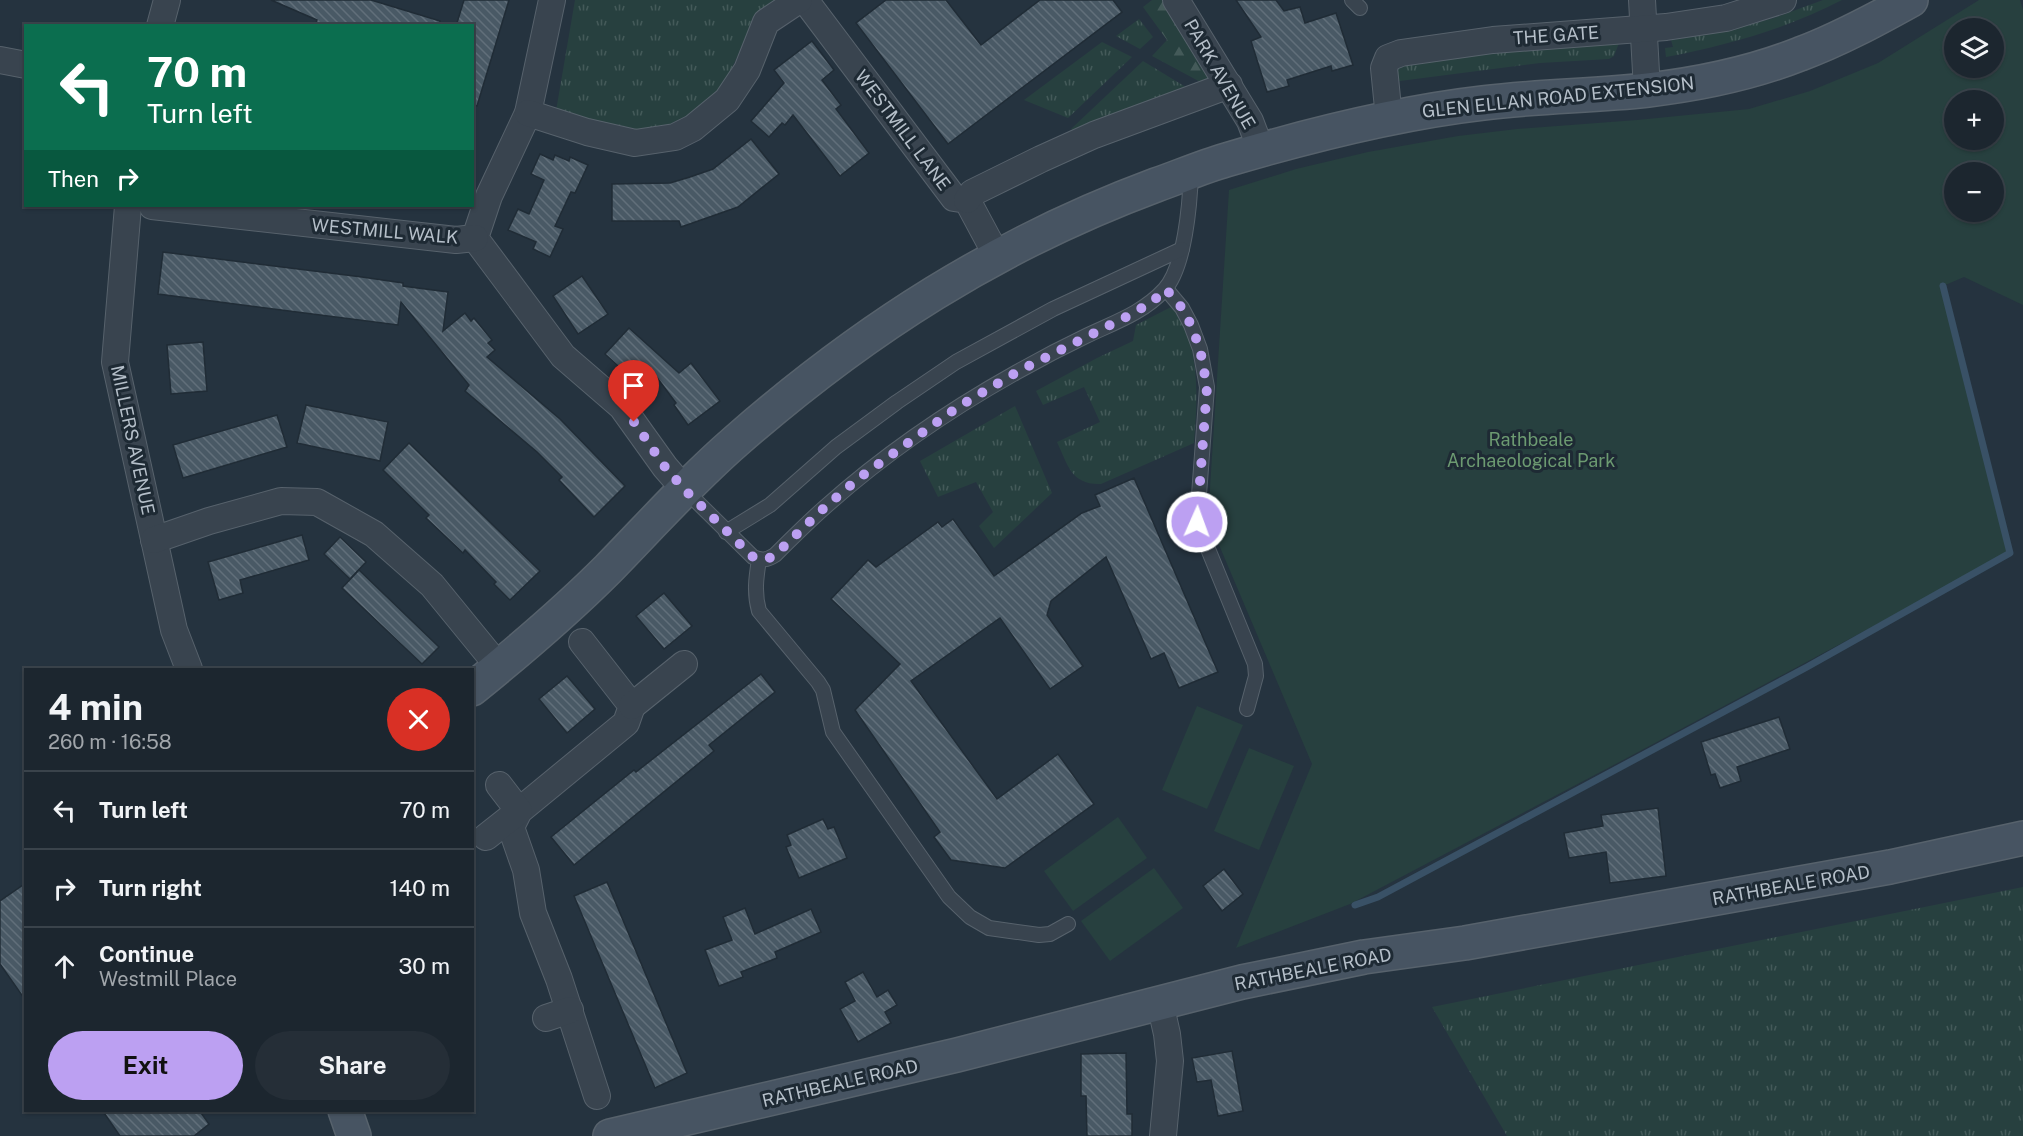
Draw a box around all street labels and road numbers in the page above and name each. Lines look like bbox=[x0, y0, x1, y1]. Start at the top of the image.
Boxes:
street label: PARK AVENUE bbox=[1180, 15, 1260, 133]
street label: THE GATE bbox=[1512, 22, 1600, 48]
street label: WESTMILL LANE bbox=[851, 66, 955, 194]
street label: GLEN ELLAN ROAD EXTENSION bbox=[1421, 72, 1695, 122]
street label: WESTMILL WALK bbox=[311, 214, 459, 248]
street label: MILLERS AVENUE bbox=[107, 363, 159, 517]
street label: RATHBEALE ROAD bbox=[1711, 861, 1871, 909]
street label: RATHBEALE ROAD bbox=[1233, 943, 1393, 995]
street label: RATHBEALE ROAD bbox=[760, 1055, 920, 1111]

